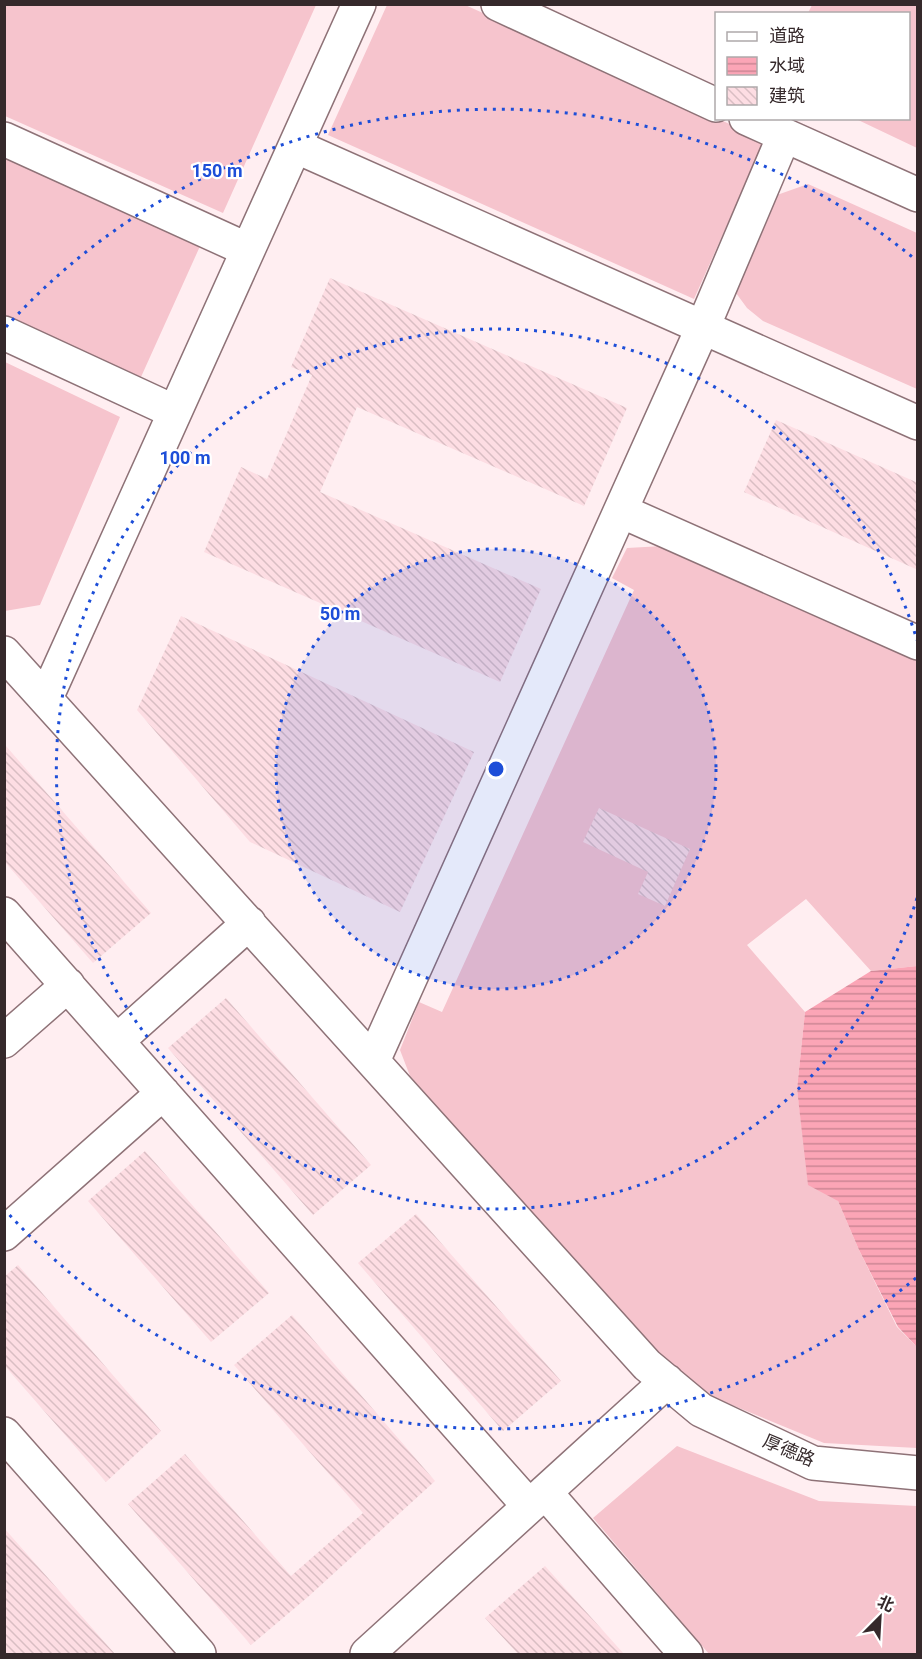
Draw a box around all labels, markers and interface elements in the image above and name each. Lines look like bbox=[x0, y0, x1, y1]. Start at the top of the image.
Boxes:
legend bbox=[715, 12, 910, 120]
text: 道路 bbox=[769, 25, 805, 46]
text: 水域 bbox=[769, 55, 805, 76]
text: 建筑 bbox=[769, 85, 805, 106]
text: 150 m bbox=[191, 160, 243, 181]
text: 100 m bbox=[159, 447, 211, 468]
text: 50 m bbox=[320, 603, 360, 624]
centre of rings bbox=[486, 759, 506, 779]
street label: 厚德路 bbox=[760, 1430, 818, 1470]
north arrow bbox=[850, 1587, 910, 1647]
text: 北 bbox=[875, 1592, 897, 1616]

